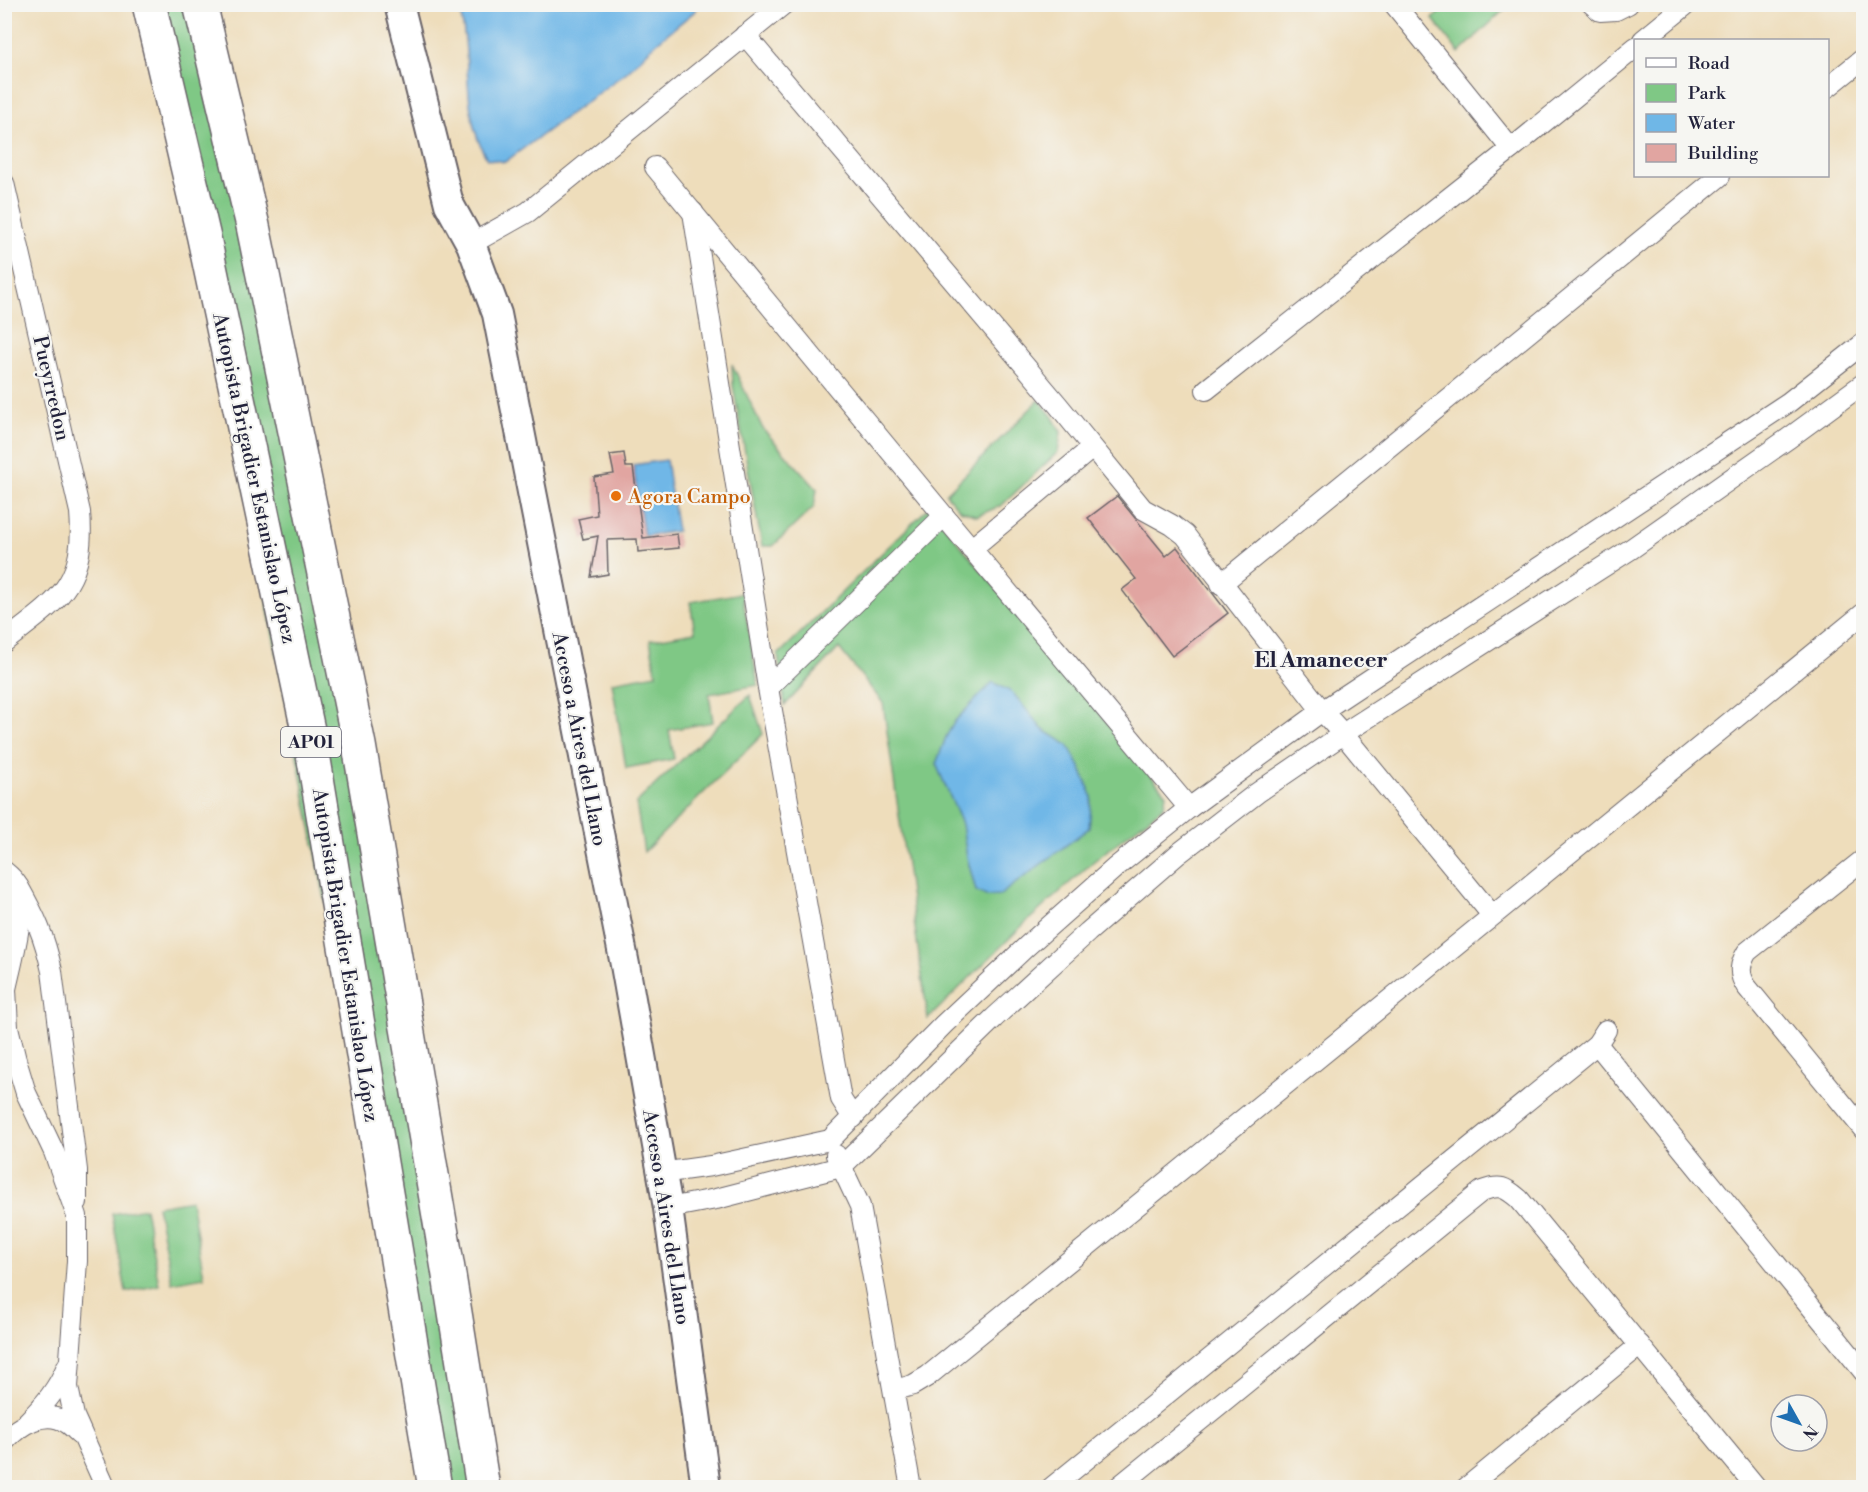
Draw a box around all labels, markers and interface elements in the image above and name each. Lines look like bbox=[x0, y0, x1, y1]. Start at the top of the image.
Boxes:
legend bbox=[1634, 39, 1829, 177]
text: Road bbox=[1688, 52, 1731, 75]
text: Park bbox=[1688, 82, 1727, 105]
text: Water bbox=[1687, 112, 1736, 135]
text: Building bbox=[1687, 142, 1759, 165]
street label: Autopista Brigadier Estanislao López bbox=[206, 310, 301, 646]
street label: Pueyrredon bbox=[26, 333, 75, 443]
place label: Agora Campo bbox=[627, 485, 751, 510]
marker: Agora Campo bbox=[609, 489, 623, 503]
street label: Acceso a Aires del Llano bbox=[545, 629, 612, 848]
district label: El Amanecer bbox=[1254, 647, 1388, 674]
road number: AP01 bbox=[281, 727, 341, 757]
street label: Autopista Brigadier Estanislao López bbox=[306, 786, 383, 1124]
street label: Acceso a Aires del Llano bbox=[636, 1107, 695, 1327]
north arrow bbox=[1769, 1393, 1829, 1453]
text: N bbox=[1798, 1421, 1821, 1444]

